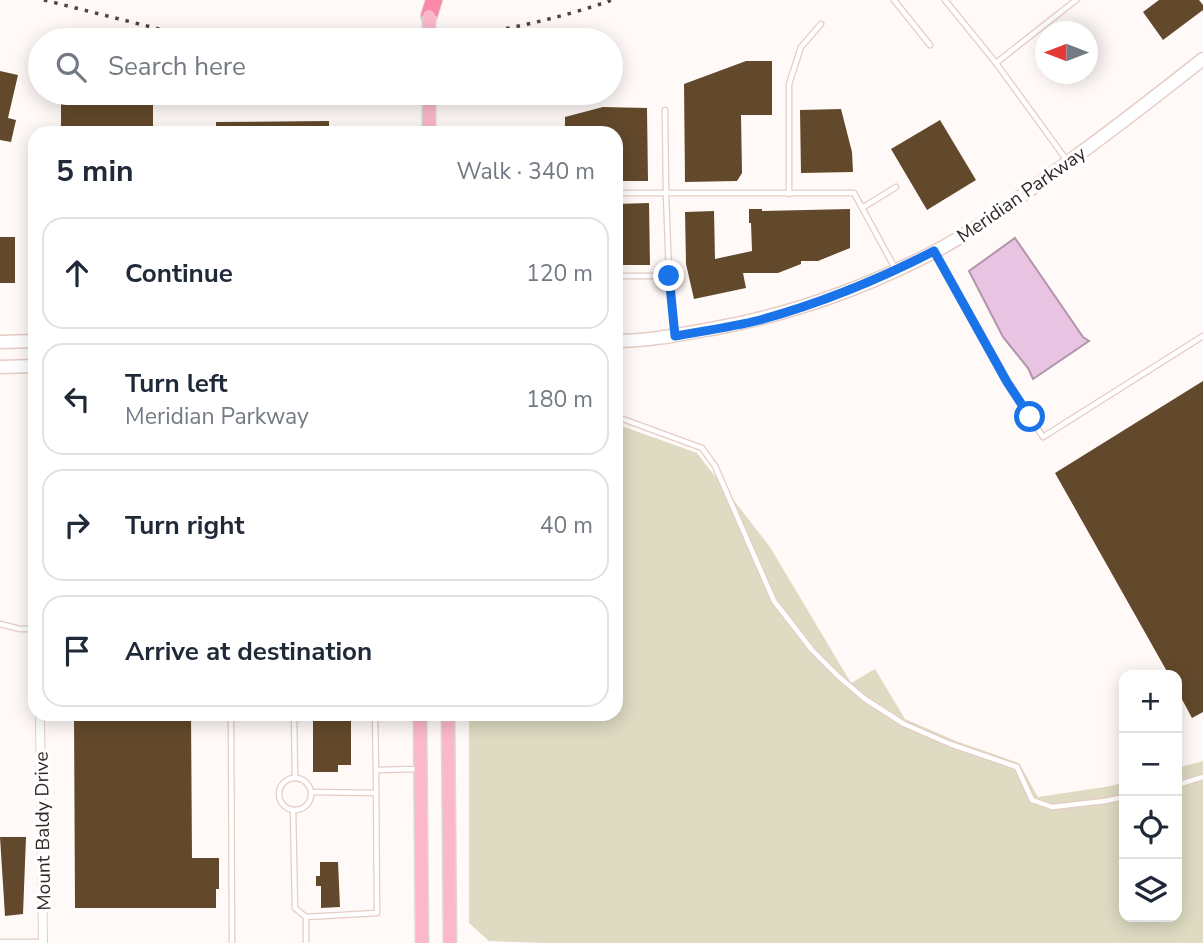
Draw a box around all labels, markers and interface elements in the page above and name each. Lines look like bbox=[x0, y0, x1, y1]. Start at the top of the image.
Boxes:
north arrow bbox=[1035, 21, 1098, 84]
search box bbox=[28, 28, 623, 105]
icon: search bbox=[52, 48, 90, 86]
text: Search here bbox=[108, 49, 246, 84]
street label: Meridian Parkway bbox=[952, 140, 1091, 249]
text: 5 min bbox=[56, 151, 134, 192]
text: Walk · 340 m bbox=[456, 156, 595, 187]
icon: ahead bbox=[58, 254, 96, 292]
text: Continue bbox=[125, 256, 233, 291]
text: 120 m bbox=[526, 258, 593, 289]
route end bbox=[653, 260, 684, 291]
text: Turn left bbox=[125, 366, 228, 401]
icon: left bbox=[58, 380, 96, 418]
text: 180 m bbox=[526, 384, 593, 415]
text: Meridian Parkway bbox=[125, 401, 309, 432]
route start bbox=[1014, 401, 1045, 432]
icon: right bbox=[58, 506, 96, 544]
text: Turn right bbox=[125, 508, 244, 543]
text: 40 m bbox=[540, 510, 593, 541]
icon: arrive bbox=[58, 632, 96, 670]
text: Arrive at destination bbox=[125, 634, 372, 669]
map controls bbox=[1119, 670, 1182, 922]
button: + bbox=[1119, 670, 1182, 733]
button: − bbox=[1119, 733, 1182, 796]
street label: Mount Baldy Drive bbox=[29, 751, 57, 911]
button: locate bbox=[1119, 796, 1182, 859]
button: layers bbox=[1119, 859, 1182, 922]

